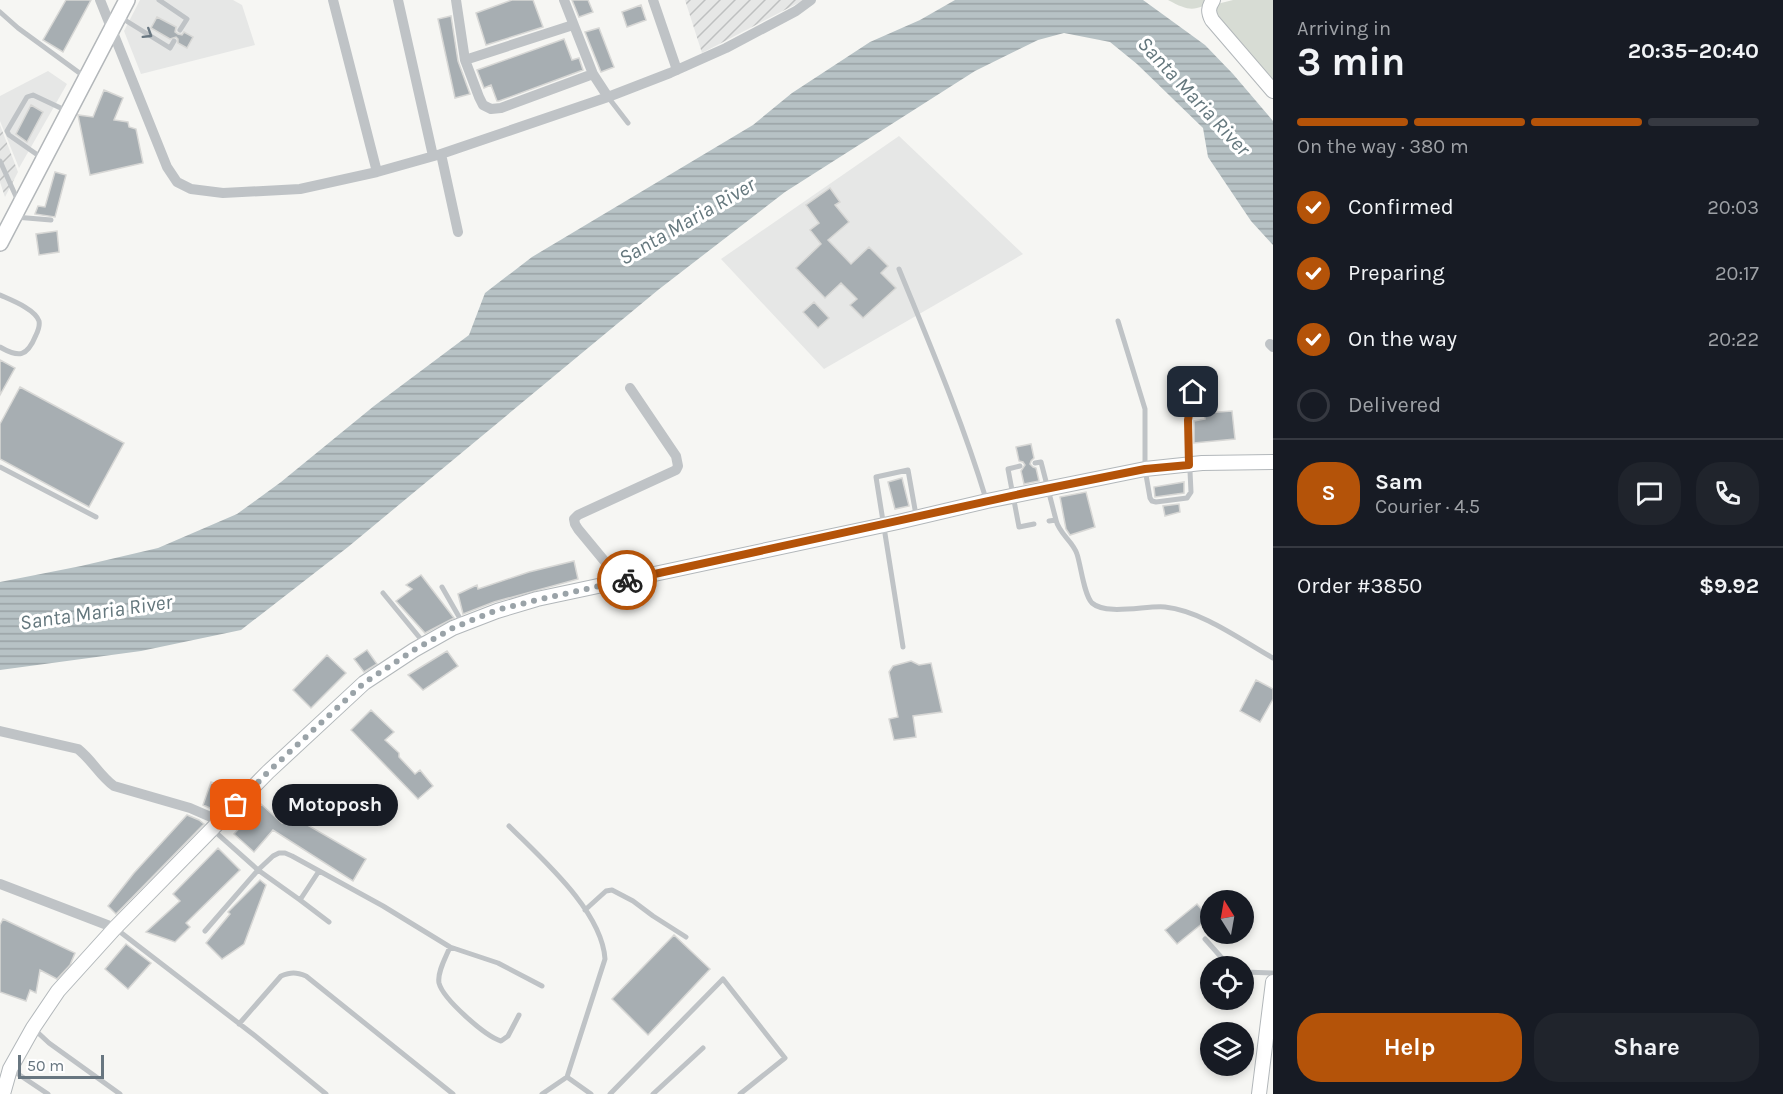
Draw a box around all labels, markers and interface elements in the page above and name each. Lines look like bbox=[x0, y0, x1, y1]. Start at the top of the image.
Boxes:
text: Arriving in bbox=[1297, 17, 1391, 40]
one-way arrow bbox=[142, 26, 152, 38]
water label: Santa Maria River bbox=[1133, 32, 1256, 161]
text: 20:35–20:40 bbox=[1628, 38, 1759, 64]
text: 3 min bbox=[1297, 39, 1405, 85]
text: On the way · 380 m bbox=[1297, 135, 1469, 158]
water label: Santa Maria River bbox=[614, 172, 760, 270]
icon: check bbox=[1297, 191, 1330, 224]
text: Confirmed bbox=[1348, 194, 1454, 220]
text: 20:03 bbox=[1707, 196, 1759, 219]
icon: check bbox=[1297, 257, 1330, 290]
text: Preparing bbox=[1348, 260, 1445, 286]
text: 20:17 bbox=[1715, 262, 1759, 285]
icon: check bbox=[1297, 323, 1330, 356]
text: On the way bbox=[1348, 326, 1457, 352]
text: 20:22 bbox=[1708, 328, 1759, 351]
pin bbox=[1167, 366, 1218, 417]
icon: home bbox=[1176, 375, 1209, 408]
text: Delivered bbox=[1348, 392, 1441, 418]
button: chat bbox=[1618, 462, 1681, 525]
button: phone bbox=[1696, 462, 1759, 525]
text: Sam bbox=[1375, 469, 1423, 495]
text: S bbox=[1321, 480, 1336, 506]
text: Courier · 4.5 bbox=[1375, 495, 1480, 518]
courier bbox=[597, 550, 657, 610]
icon: bike bbox=[611, 564, 644, 597]
text: Order #3850 bbox=[1297, 573, 1422, 599]
text: $9.92 bbox=[1699, 573, 1759, 599]
water label: Santa Maria River bbox=[18, 589, 175, 635]
pin bbox=[210, 779, 261, 830]
callout: Motoposh bbox=[272, 784, 398, 826]
icon: bag bbox=[219, 788, 252, 821]
text: Motoposh bbox=[288, 793, 382, 816]
north arrow bbox=[1200, 890, 1254, 944]
map controls bbox=[1200, 890, 1254, 1076]
button: locate bbox=[1200, 956, 1254, 1010]
button: Help bbox=[1297, 1013, 1522, 1082]
button: Share bbox=[1534, 1013, 1759, 1082]
button: layers bbox=[1200, 1022, 1254, 1076]
scale bar bbox=[18, 1052, 104, 1080]
text: 50 m bbox=[27, 1056, 64, 1075]

